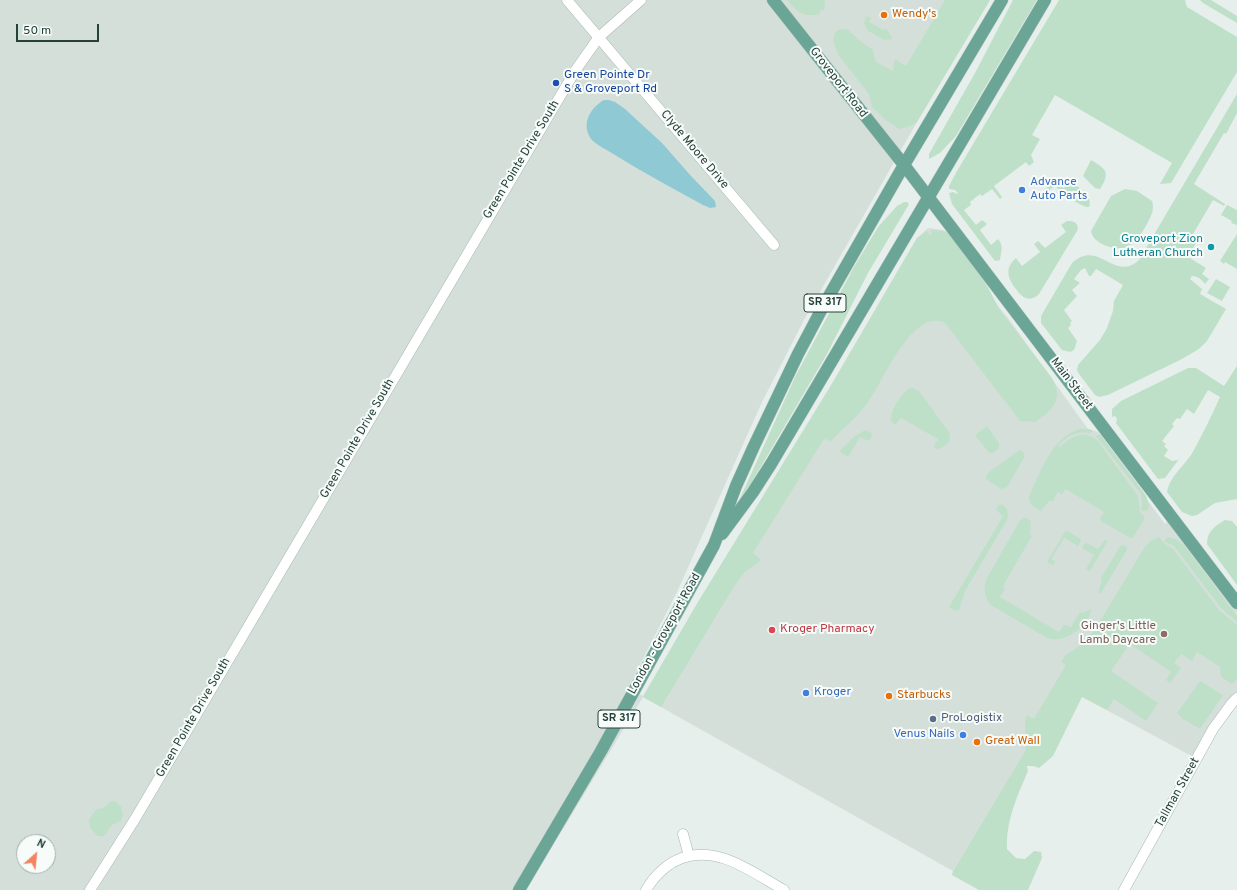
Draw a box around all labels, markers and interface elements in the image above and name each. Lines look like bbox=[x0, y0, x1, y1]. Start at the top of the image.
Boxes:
place label: Wendy's bbox=[892, 8, 937, 22]
marker: Wendy's bbox=[879, 10, 889, 20]
scale bar bbox=[18, 16, 101, 42]
text: 50 m bbox=[23, 23, 51, 39]
street label: Groveport Road bbox=[806, 45, 870, 121]
place label: Green Pointe Dr S & Groveport Rd bbox=[564, 69, 657, 97]
marker: Green Pointe Dr S & Groveport Rd bbox=[551, 78, 561, 88]
street label: Green Pointe Drive South bbox=[481, 98, 563, 222]
street label: Clyde Moore Drive bbox=[657, 108, 731, 192]
place label: Advance Auto Parts bbox=[1030, 176, 1087, 204]
marker: Advance Auto Parts bbox=[1017, 185, 1027, 195]
place label: Groveport Zion Lutheran Church bbox=[1113, 233, 1203, 261]
marker: Groveport Zion Lutheran Church bbox=[1206, 242, 1216, 252]
road number: SR 317 bbox=[804, 294, 846, 312]
street label: Main Street bbox=[1047, 355, 1095, 413]
street label: Green Pointe Drive South bbox=[318, 377, 398, 501]
street label: London - Groveport Road bbox=[626, 571, 704, 697]
place label: Ginger's Little Lamb Daycare bbox=[1079, 620, 1156, 648]
place label: Kroger Pharmacy bbox=[780, 623, 875, 637]
marker: Kroger Pharmacy bbox=[767, 625, 777, 635]
marker: Ginger's Little Lamb Daycare bbox=[1159, 629, 1169, 639]
street label: Green Pointe Drive South bbox=[154, 656, 234, 780]
place label: Kroger bbox=[814, 686, 851, 700]
marker: Kroger bbox=[801, 688, 811, 698]
place label: Starbucks bbox=[897, 689, 951, 703]
marker: Starbucks bbox=[884, 691, 894, 701]
road number: SR 317 bbox=[598, 710, 640, 728]
place label: ProLogistix bbox=[941, 712, 1002, 726]
marker: ProLogistix bbox=[928, 714, 938, 724]
place label: Venus Nails bbox=[894, 728, 955, 742]
marker: Venus Nails bbox=[958, 730, 968, 740]
place label: Great Wall bbox=[985, 735, 1040, 749]
marker: Great Wall bbox=[972, 737, 982, 747]
street label: Tallman Street bbox=[1153, 755, 1203, 831]
north arrow bbox=[16, 834, 56, 874]
text: N bbox=[34, 836, 48, 852]

